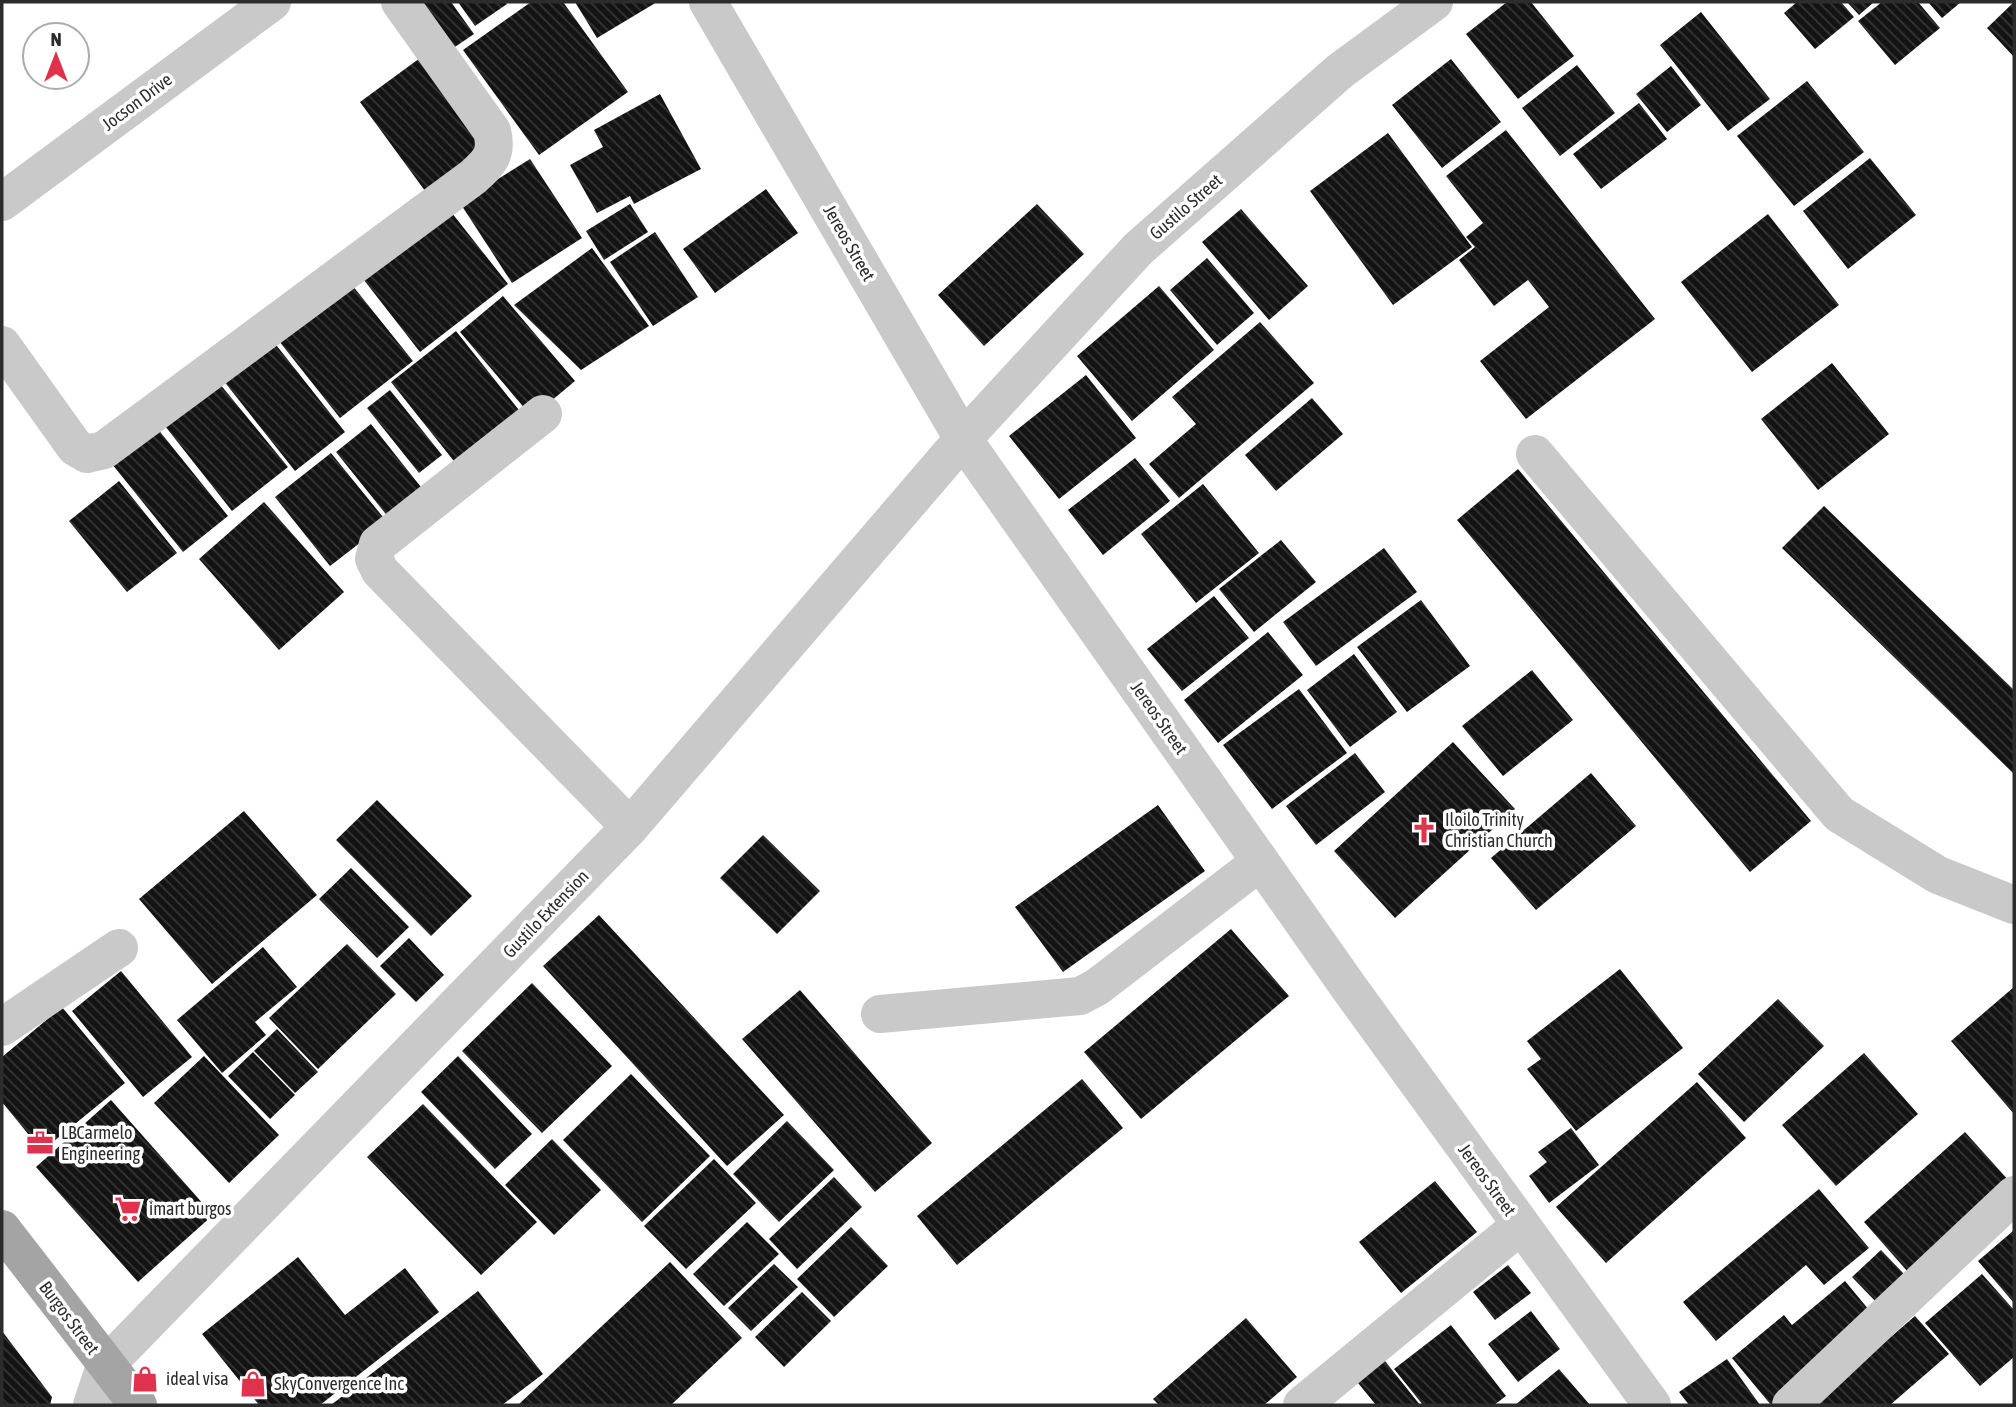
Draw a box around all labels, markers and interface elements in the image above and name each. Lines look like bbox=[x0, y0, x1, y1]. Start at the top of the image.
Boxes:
north arrow bbox=[21, 21, 91, 91]
text: N bbox=[50, 28, 62, 50]
street label: Jocson Drive bbox=[98, 69, 176, 135]
street label: Gustilo Street bbox=[1145, 170, 1226, 244]
street label: Jereos Street bbox=[819, 201, 880, 284]
street label: Jereos Street bbox=[1127, 677, 1192, 758]
place label: Iloilo Trinity Christian Church bbox=[1445, 809, 1553, 851]
church icon: Iloilo Trinity Christian Church bbox=[1409, 815, 1439, 845]
street label: Gustilo Extension bbox=[499, 865, 593, 962]
place label: LBCarmelo Engineering bbox=[61, 1122, 140, 1164]
office icon: LBCarmelo Engineering bbox=[25, 1128, 55, 1158]
street label: Jereos Street bbox=[1454, 1140, 1521, 1220]
supermarket icon: imart burgos bbox=[113, 1194, 143, 1224]
place label: imart burgos bbox=[149, 1198, 231, 1219]
street label: Burgos Street bbox=[35, 1277, 104, 1358]
shop icon: ideal visa bbox=[130, 1364, 160, 1394]
place label: ideal visa bbox=[166, 1368, 229, 1389]
shop icon: SkyConvergence Inc bbox=[238, 1369, 268, 1399]
place label: SkyConvergence Inc bbox=[274, 1373, 404, 1394]

